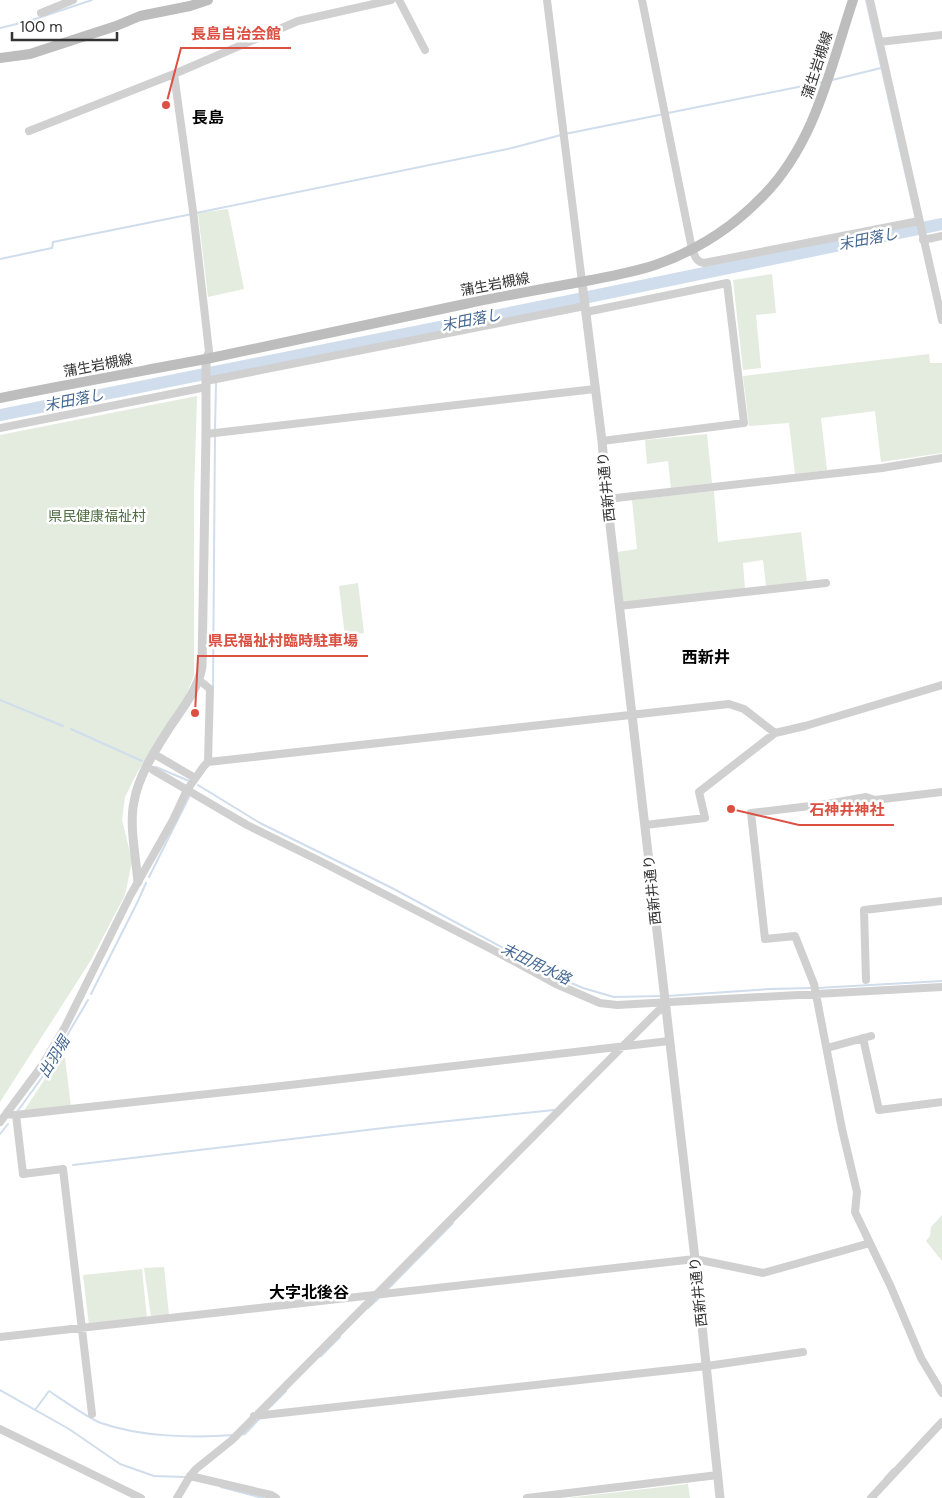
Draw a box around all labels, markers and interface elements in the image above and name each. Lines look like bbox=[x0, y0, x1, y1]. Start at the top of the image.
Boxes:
scale bar bbox=[12, 10, 118, 42]
text: 100 m bbox=[20, 17, 63, 37]
callout: 長島自治会館 bbox=[181, 18, 291, 48]
text: 長島自治会館 bbox=[191, 24, 281, 44]
street label: 蒲生岩槻線 bbox=[798, 29, 836, 101]
district label: 長島 bbox=[192, 107, 224, 128]
water label: 末田落し bbox=[837, 223, 899, 255]
street label: 蒲生岩槻線 bbox=[459, 268, 531, 300]
water label: 末田落し bbox=[440, 304, 502, 336]
street label: 蒲生岩槻線 bbox=[62, 349, 134, 381]
water label: 末田落し bbox=[43, 384, 105, 416]
street label: 西新井通り bbox=[593, 451, 619, 523]
park label: 県民健康福祉村 bbox=[48, 507, 146, 525]
callout: 県民福祉村臨時駐車場 bbox=[198, 626, 368, 656]
text: 県民福祉村臨時駐車場 bbox=[208, 631, 358, 651]
district label: 西新井 bbox=[682, 647, 730, 668]
callout: 石神井神社 bbox=[799, 795, 894, 825]
text: 石神井神社 bbox=[809, 800, 885, 820]
street label: 西新井通り bbox=[639, 854, 665, 926]
water label: 末田用水路 bbox=[498, 939, 576, 990]
water label: 出羽堀 bbox=[34, 1031, 75, 1081]
street label: 西新井通り bbox=[685, 1256, 711, 1328]
district label: 大字北後谷 bbox=[269, 1282, 349, 1303]

